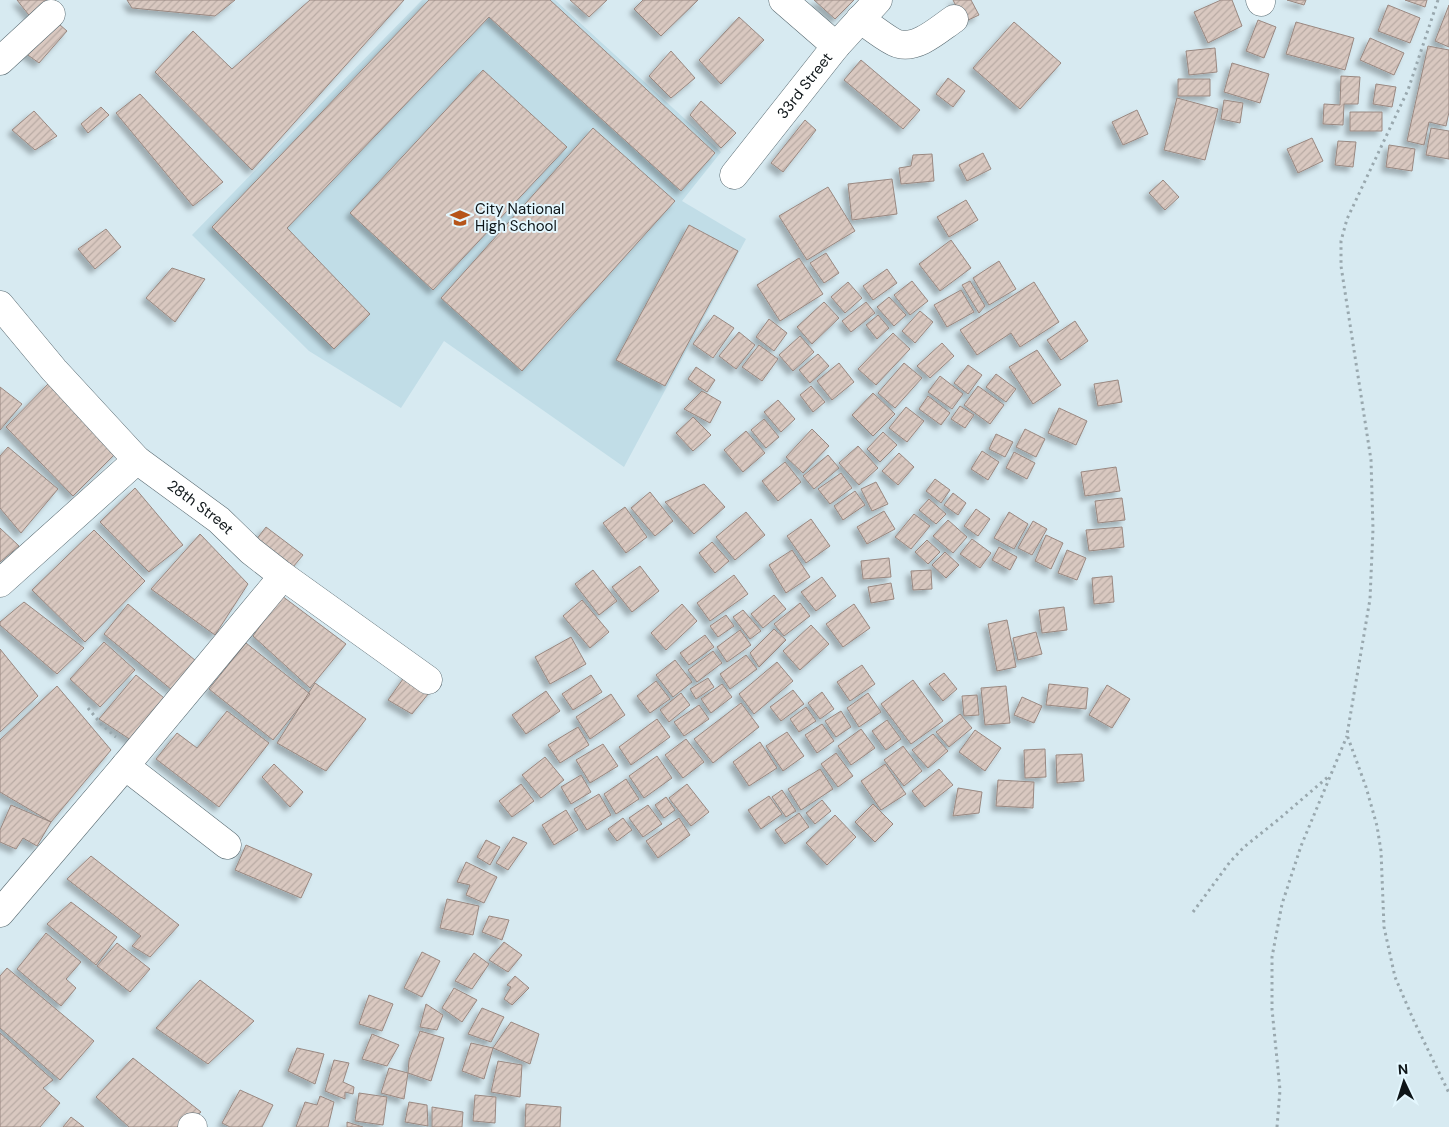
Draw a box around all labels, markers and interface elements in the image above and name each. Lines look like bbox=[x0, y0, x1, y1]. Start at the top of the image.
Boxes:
street label: 33rd Street bbox=[772, 48, 837, 123]
place label: City National High School bbox=[475, 199, 564, 236]
school or university icon: City National High School bbox=[449, 207, 471, 229]
street label: 28th Street bbox=[163, 475, 238, 539]
north arrow bbox=[1379, 1057, 1429, 1107]
text: N bbox=[1397, 1060, 1409, 1078]

